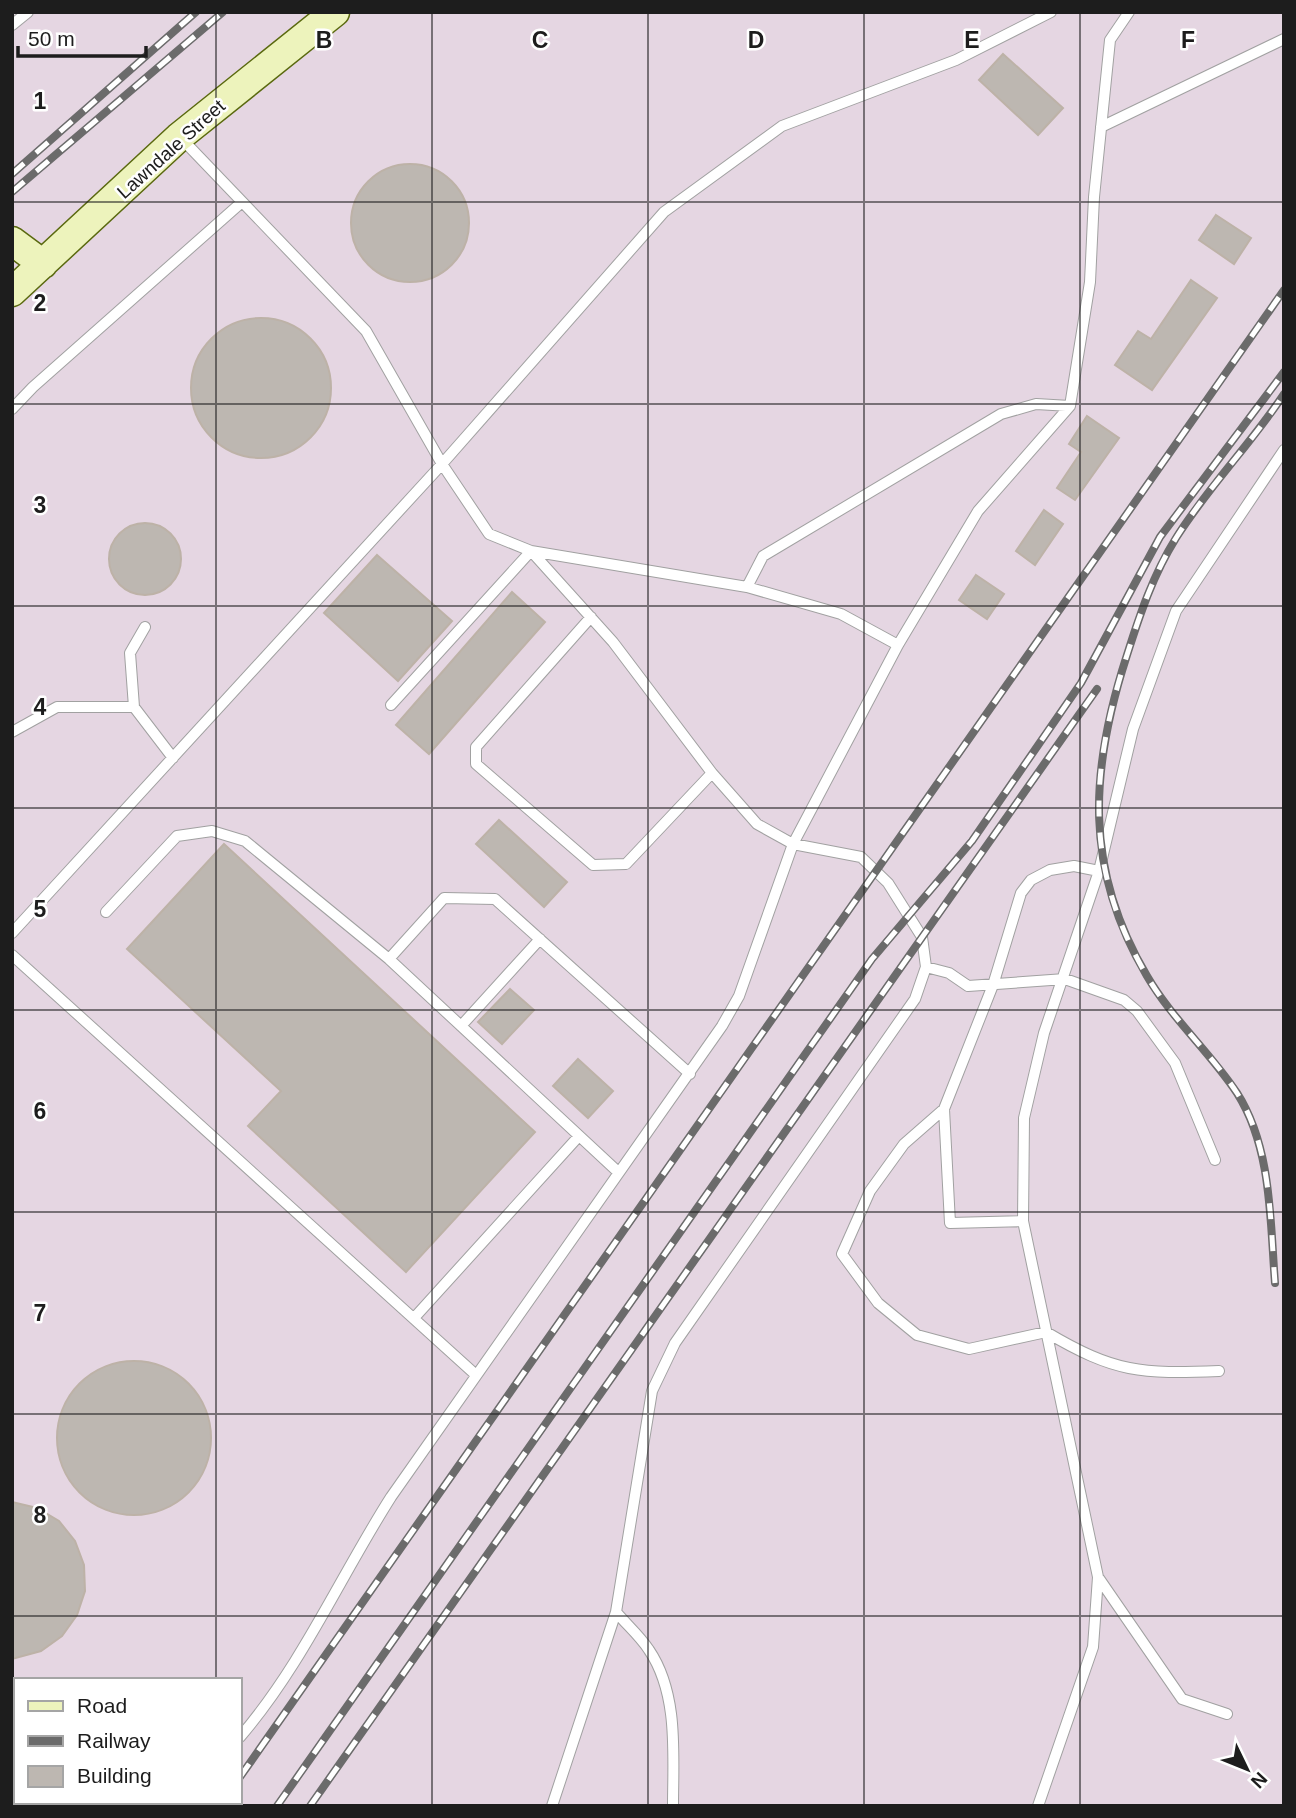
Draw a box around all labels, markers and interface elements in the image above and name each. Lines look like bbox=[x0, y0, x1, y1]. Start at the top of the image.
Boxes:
scale bar bbox=[18, 14, 145, 58]
text: 50 m bbox=[28, 27, 75, 50]
text: B bbox=[316, 27, 332, 53]
text: C bbox=[532, 27, 548, 53]
text: D bbox=[748, 27, 764, 53]
text: E bbox=[964, 27, 980, 53]
text: F bbox=[1181, 27, 1195, 53]
text: 1 bbox=[34, 88, 47, 114]
street label: Lawndale Street bbox=[113, 95, 230, 203]
text: 2 bbox=[34, 290, 46, 316]
text: 3 bbox=[34, 492, 46, 518]
text: 4 bbox=[34, 694, 47, 720]
text: 5 bbox=[34, 896, 47, 922]
text: 6 bbox=[34, 1098, 46, 1124]
text: 7 bbox=[34, 1300, 46, 1326]
text: 8 bbox=[34, 1502, 47, 1528]
legend bbox=[14, 1678, 242, 1804]
text: Road bbox=[77, 1694, 127, 1717]
text: Railway bbox=[77, 1729, 151, 1752]
north arrow bbox=[1212, 1734, 1282, 1804]
text: Building bbox=[77, 1764, 152, 1787]
text: N bbox=[1247, 1768, 1271, 1792]

